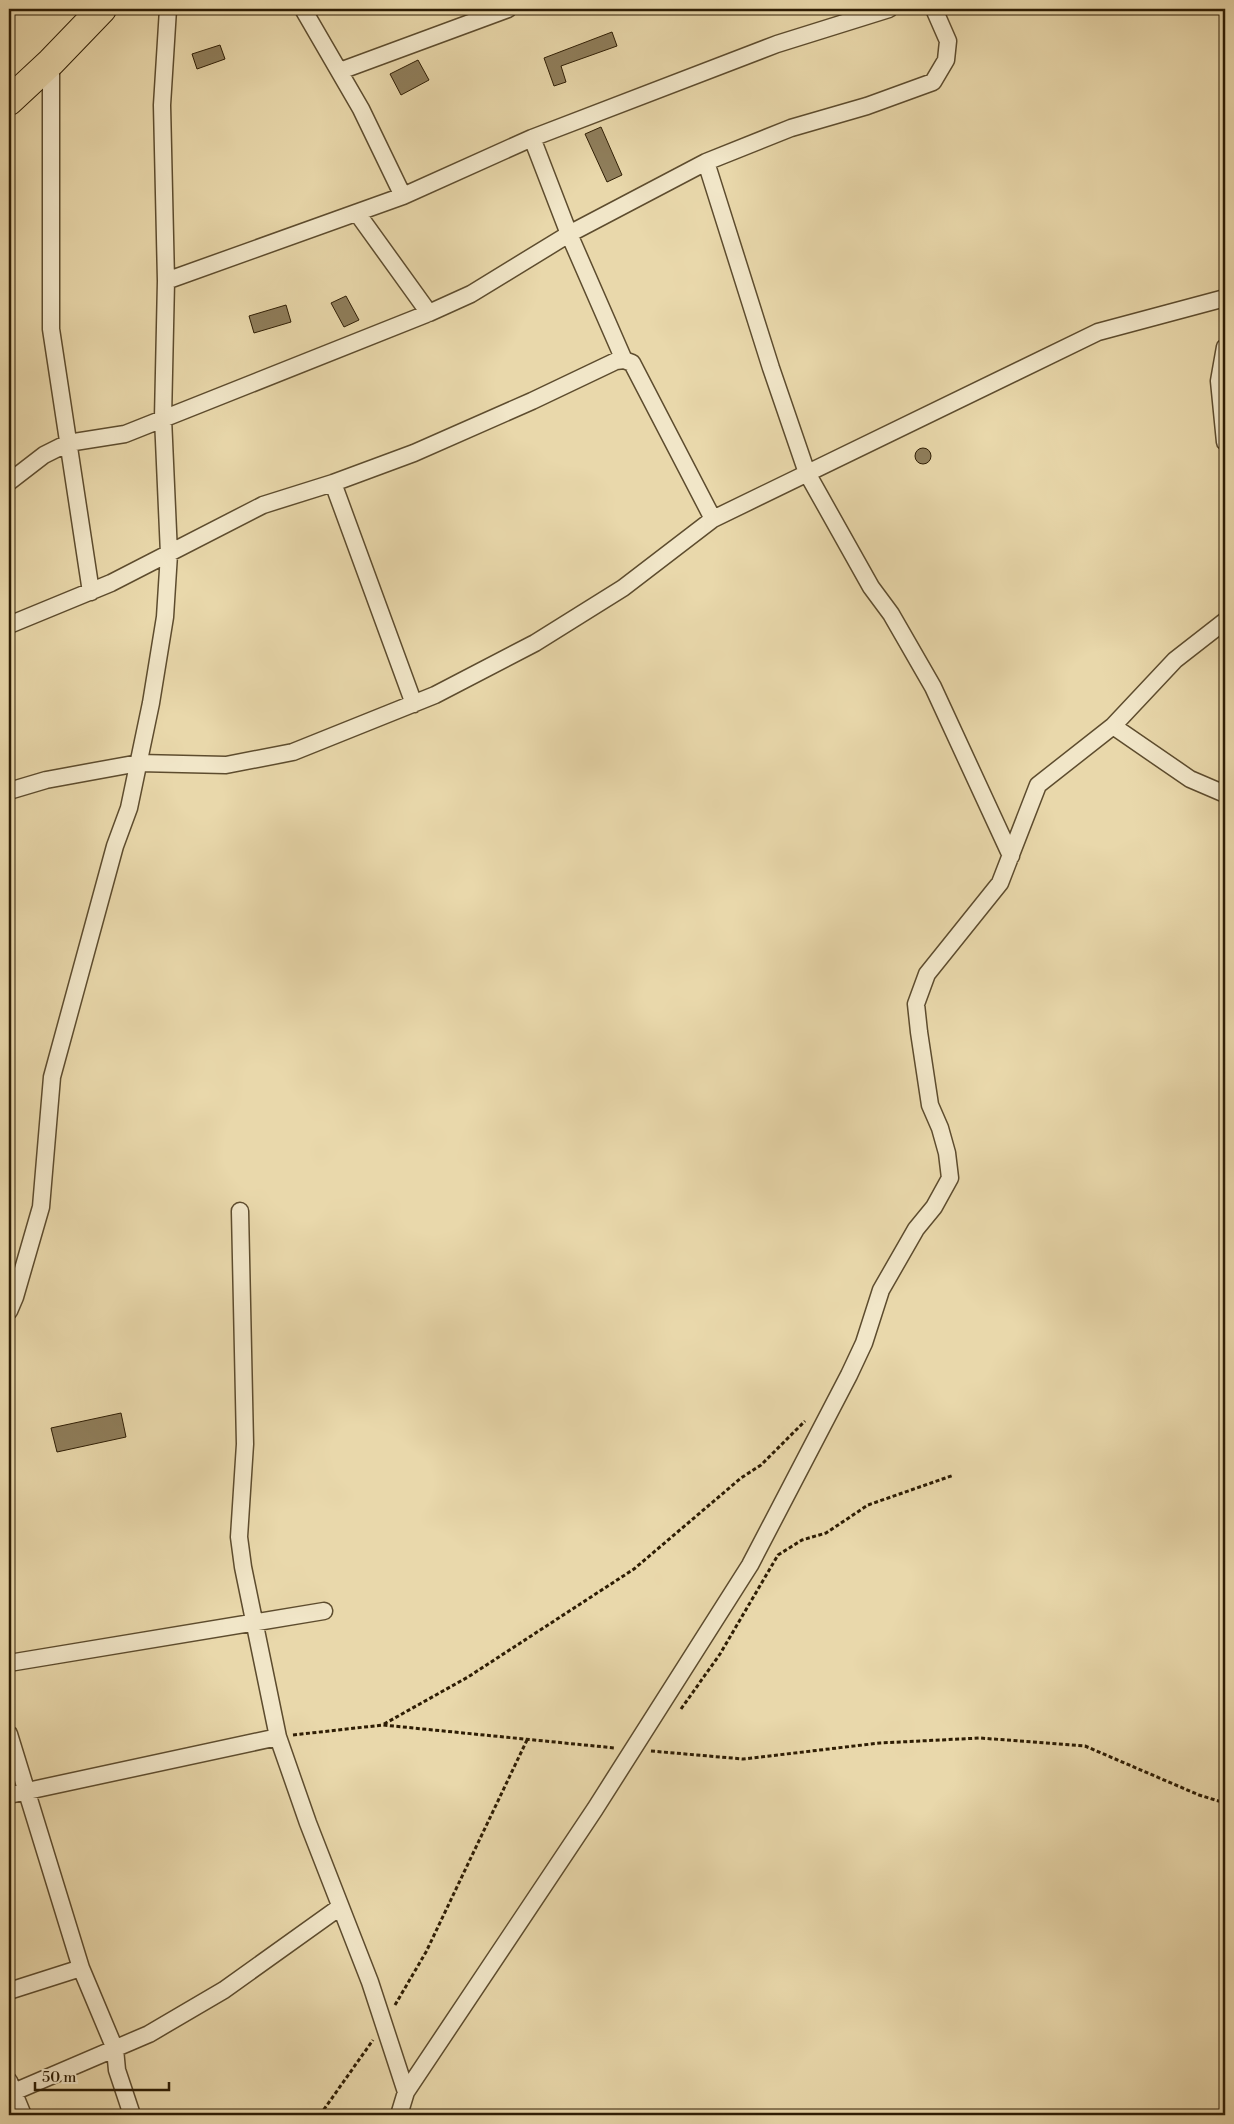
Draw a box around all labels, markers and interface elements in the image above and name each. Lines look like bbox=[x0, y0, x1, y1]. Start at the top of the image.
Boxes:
scale bar bbox=[35, 2059, 169, 2091]
text: 50 m bbox=[42, 2068, 76, 2087]

